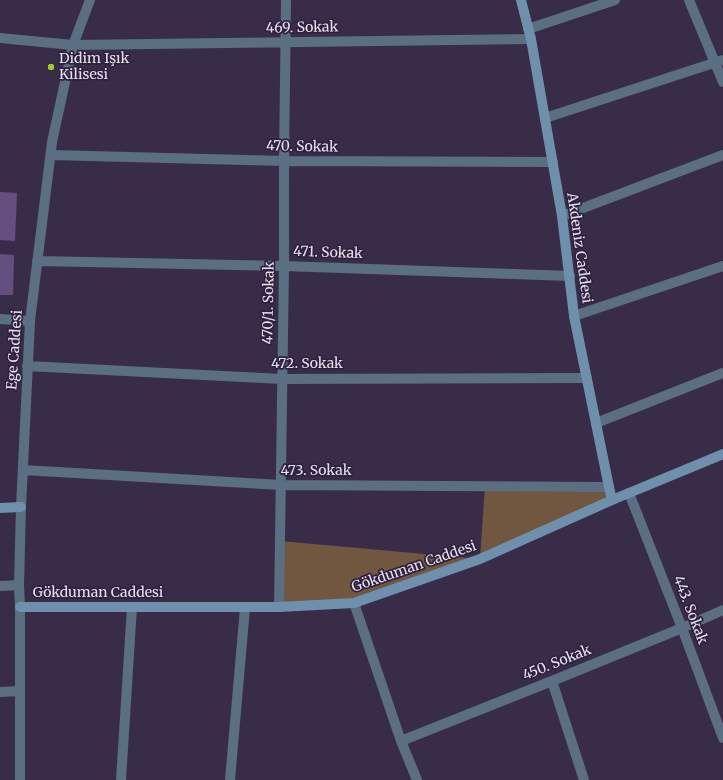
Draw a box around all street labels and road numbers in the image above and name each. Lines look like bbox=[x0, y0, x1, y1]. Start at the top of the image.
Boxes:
street label: 469. Sokak bbox=[266, 19, 338, 37]
street label: 470. Sokak bbox=[266, 138, 338, 156]
street label: Akdeniz Caddesi bbox=[563, 192, 595, 304]
street label: 471. Sokak bbox=[293, 243, 363, 263]
street label: 470/1. Sokak bbox=[260, 261, 278, 345]
street label: Ege Caddesi bbox=[4, 309, 26, 391]
street label: 472. Sokak bbox=[271, 356, 343, 372]
street label: 473. Sokak bbox=[280, 463, 352, 479]
street label: Gökduman Caddesi bbox=[349, 538, 479, 596]
street label: 443. Sokak bbox=[669, 573, 711, 647]
street label: Gökduman Caddesi bbox=[33, 585, 163, 601]
street label: 450. Sokak bbox=[520, 642, 594, 684]

